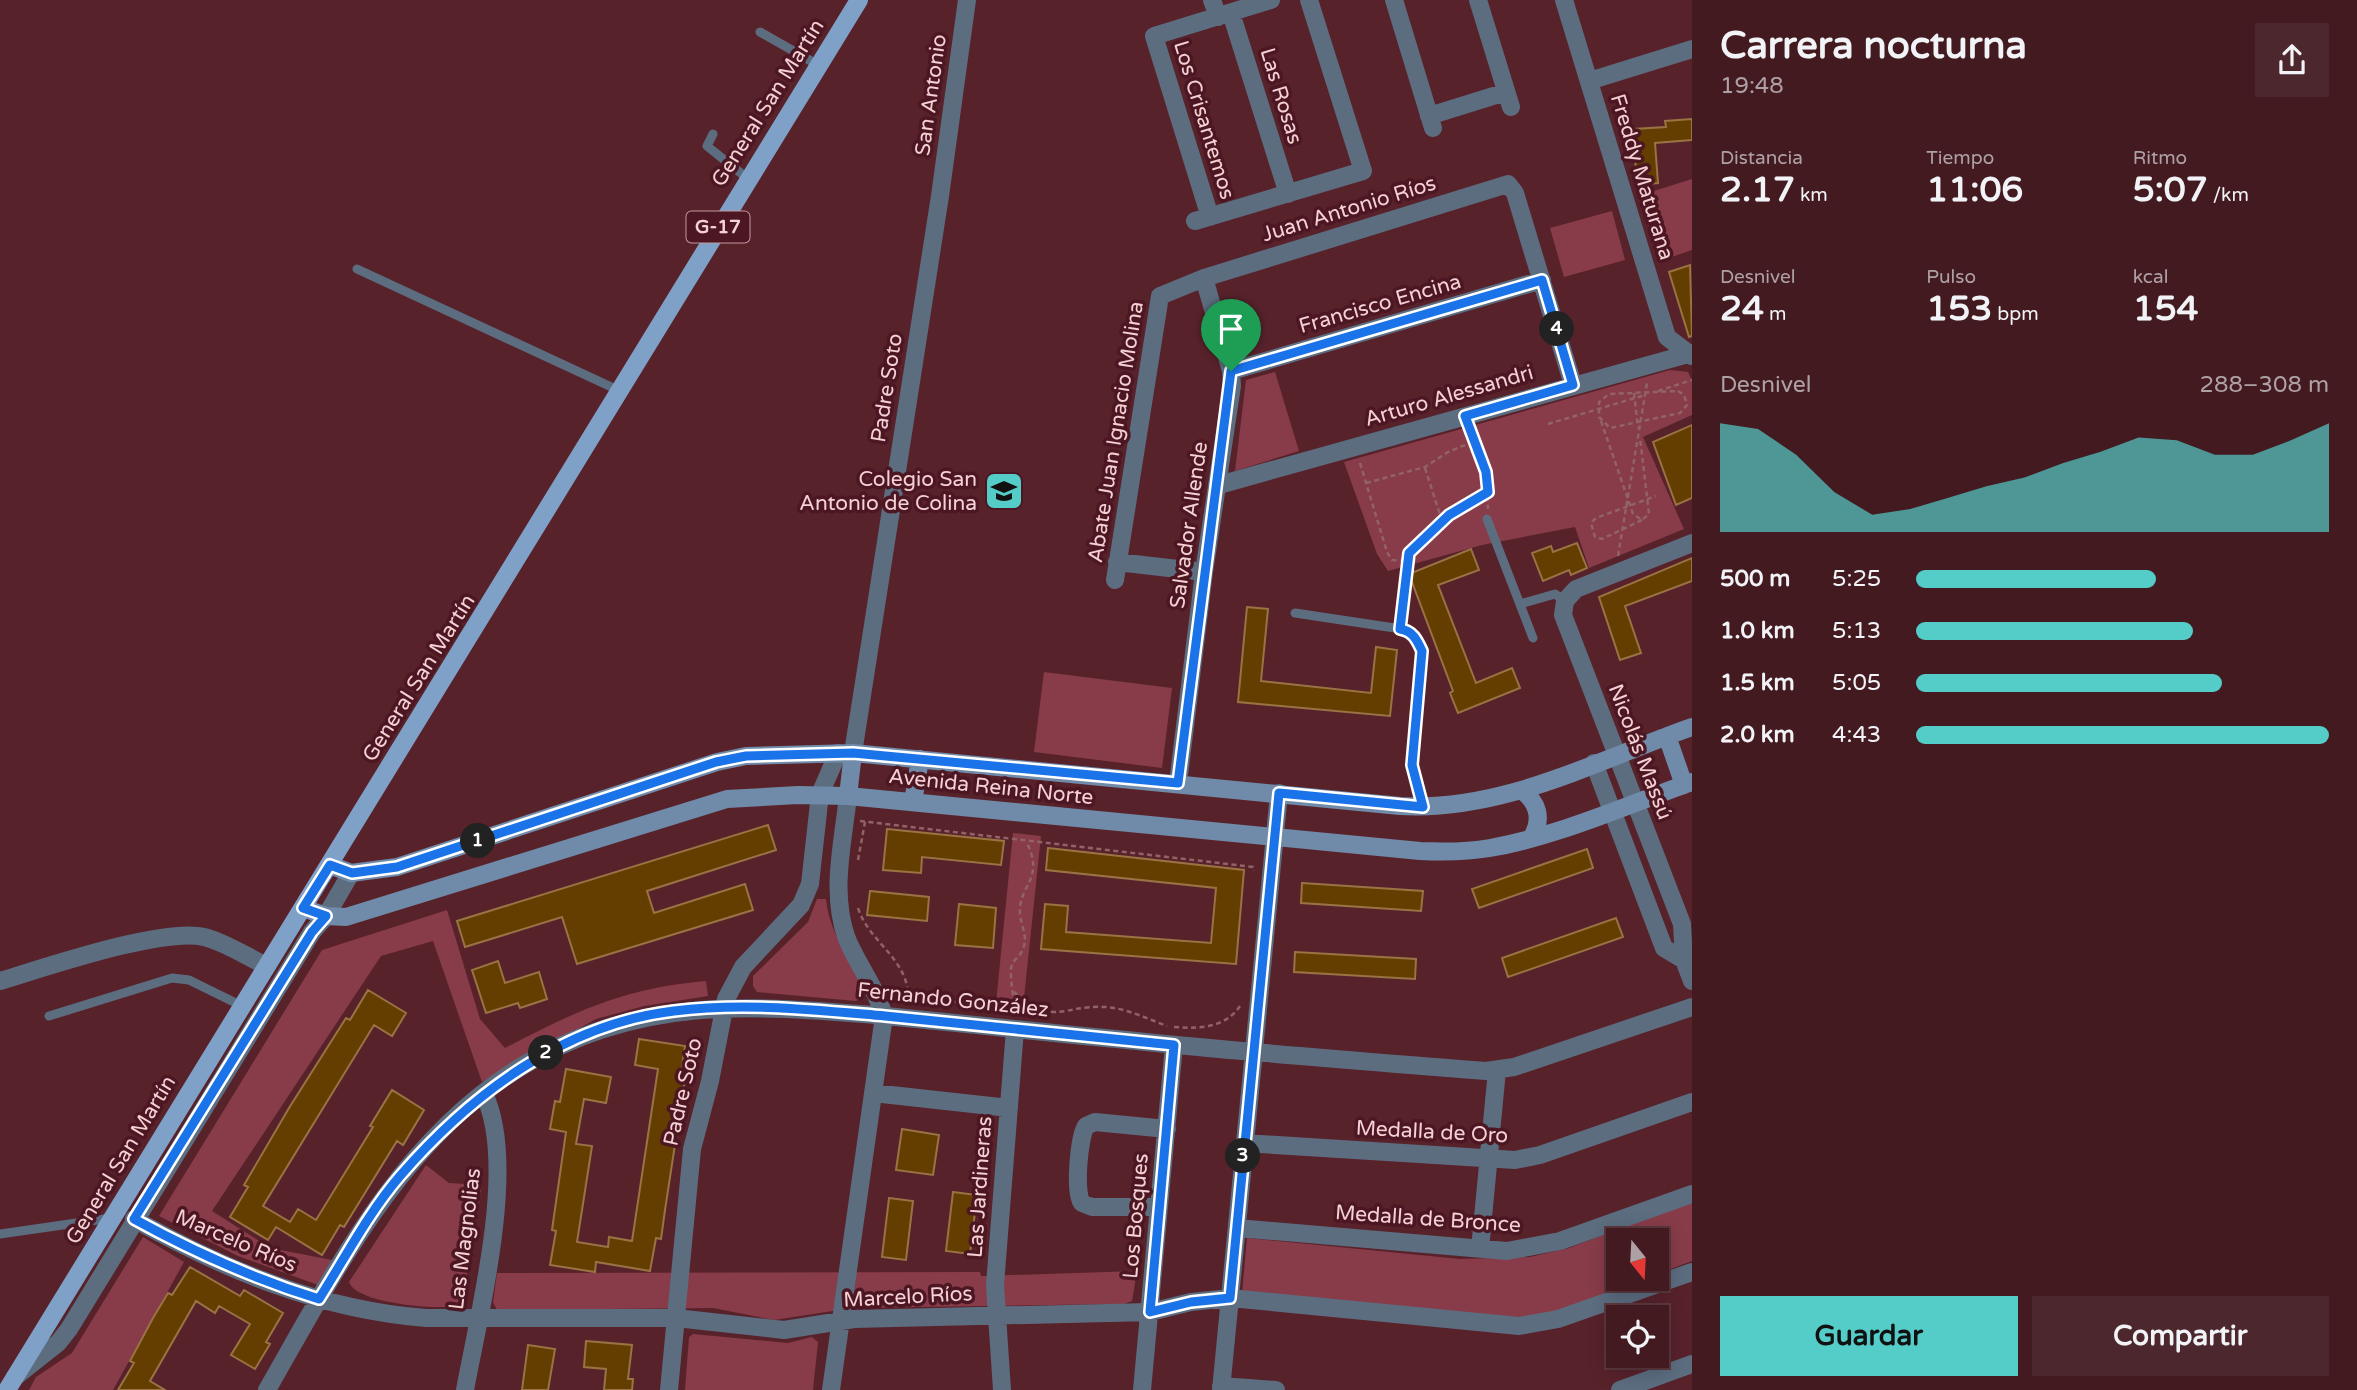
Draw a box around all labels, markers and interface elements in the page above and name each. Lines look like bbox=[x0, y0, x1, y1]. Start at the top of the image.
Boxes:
street label: General San Martín bbox=[706, 15, 830, 191]
text: Carrera nocturna bbox=[1720, 23, 2027, 69]
button: share bbox=[2255, 23, 2329, 97]
street label: San Antonio bbox=[910, 33, 952, 157]
street label: Los Crisantemos bbox=[1168, 38, 1240, 202]
street label: Las Rosas bbox=[1255, 45, 1307, 147]
text: 19:48 bbox=[1720, 72, 1784, 100]
street label: Freddy Maturana bbox=[1605, 91, 1679, 263]
text: Distancia bbox=[1720, 147, 1803, 169]
text: Tiempo bbox=[1926, 147, 1994, 169]
text: Ritmo bbox=[2133, 147, 2187, 169]
text: 2.17 bbox=[1720, 169, 1795, 211]
text: 11:06 bbox=[1926, 169, 2023, 211]
text: 5:07 bbox=[2133, 169, 2208, 211]
street label: Juan Antonio Ríos bbox=[1259, 171, 1439, 247]
text: km bbox=[1795, 184, 1828, 206]
text: /km bbox=[2208, 184, 2249, 206]
road number: G-17 bbox=[686, 212, 750, 243]
text: Desnivel bbox=[1720, 266, 1796, 288]
text: Pulso bbox=[1926, 266, 1976, 288]
text: kcal bbox=[2133, 266, 2168, 288]
street label: Francisco Encina bbox=[1296, 269, 1464, 339]
text: 24 bbox=[1720, 288, 1764, 330]
text: 153 bbox=[1926, 288, 1992, 330]
text: 154 bbox=[2133, 288, 2199, 330]
pin bbox=[1201, 299, 1261, 371]
street label: Abate Juan Ignacio Molina bbox=[1083, 300, 1149, 564]
text: m bbox=[1764, 303, 1786, 325]
text: bpm bbox=[1992, 303, 2039, 325]
icon: arrive bbox=[1212, 310, 1250, 348]
pin: 4 bbox=[1540, 312, 1574, 346]
text: 4 bbox=[1551, 317, 1562, 339]
street label: Padre Soto bbox=[866, 332, 908, 444]
street label: Arturo Alessandri bbox=[1362, 360, 1536, 432]
text: Desnivel bbox=[1720, 371, 1811, 399]
text: 288–308 m bbox=[2200, 371, 2329, 399]
street label: Salvador Allende bbox=[1165, 440, 1213, 610]
place label: Colegio San Antonio de Colina bbox=[799, 467, 977, 516]
school or university icon: Colegio San Antonio de Colina bbox=[983, 470, 1025, 512]
text: 500 m bbox=[1720, 565, 1790, 593]
text: 5:25 bbox=[1832, 565, 1881, 593]
street label: General San Martín bbox=[357, 590, 481, 766]
text: 1.0 km bbox=[1720, 617, 1795, 645]
text: 5:13 bbox=[1832, 617, 1881, 645]
text: 1.5 km bbox=[1720, 669, 1795, 697]
text: 5:05 bbox=[1832, 669, 1881, 697]
street label: Nicolás Massú bbox=[1603, 681, 1677, 823]
text: 2.0 km bbox=[1720, 721, 1795, 749]
text: 4:43 bbox=[1832, 721, 1881, 749]
street label: Avenida Reina Norte bbox=[887, 764, 1095, 810]
pin: 1 bbox=[461, 824, 496, 858]
text: 1 bbox=[472, 829, 483, 851]
street label: Fernando González bbox=[856, 978, 1050, 1022]
pin: 2 bbox=[528, 1036, 564, 1070]
street label: Padre Soto bbox=[658, 1036, 708, 1148]
text: 2 bbox=[540, 1041, 551, 1063]
street label: General San Martín bbox=[61, 1071, 181, 1249]
street label: Las Jardineras bbox=[963, 1115, 997, 1259]
street label: Medalla de Oro bbox=[1355, 1116, 1509, 1148]
pin: 3 bbox=[1226, 1138, 1260, 1174]
text: 3 bbox=[1237, 1144, 1248, 1166]
street label: Los Bosques bbox=[1118, 1152, 1154, 1280]
street label: Las Magnolias bbox=[444, 1167, 486, 1311]
street label: Medalla de Bronce bbox=[1334, 1200, 1522, 1238]
street label: Marcelo Ríos bbox=[172, 1204, 300, 1278]
north arrow bbox=[1606, 1228, 1670, 1292]
map controls bbox=[1606, 1228, 1669, 1368]
street label: Marcelo Ríos bbox=[843, 1281, 973, 1313]
button: Guardar bbox=[1720, 1296, 2018, 1376]
button: Compartir bbox=[2032, 1296, 2329, 1376]
button: locate bbox=[1606, 1305, 1669, 1368]

